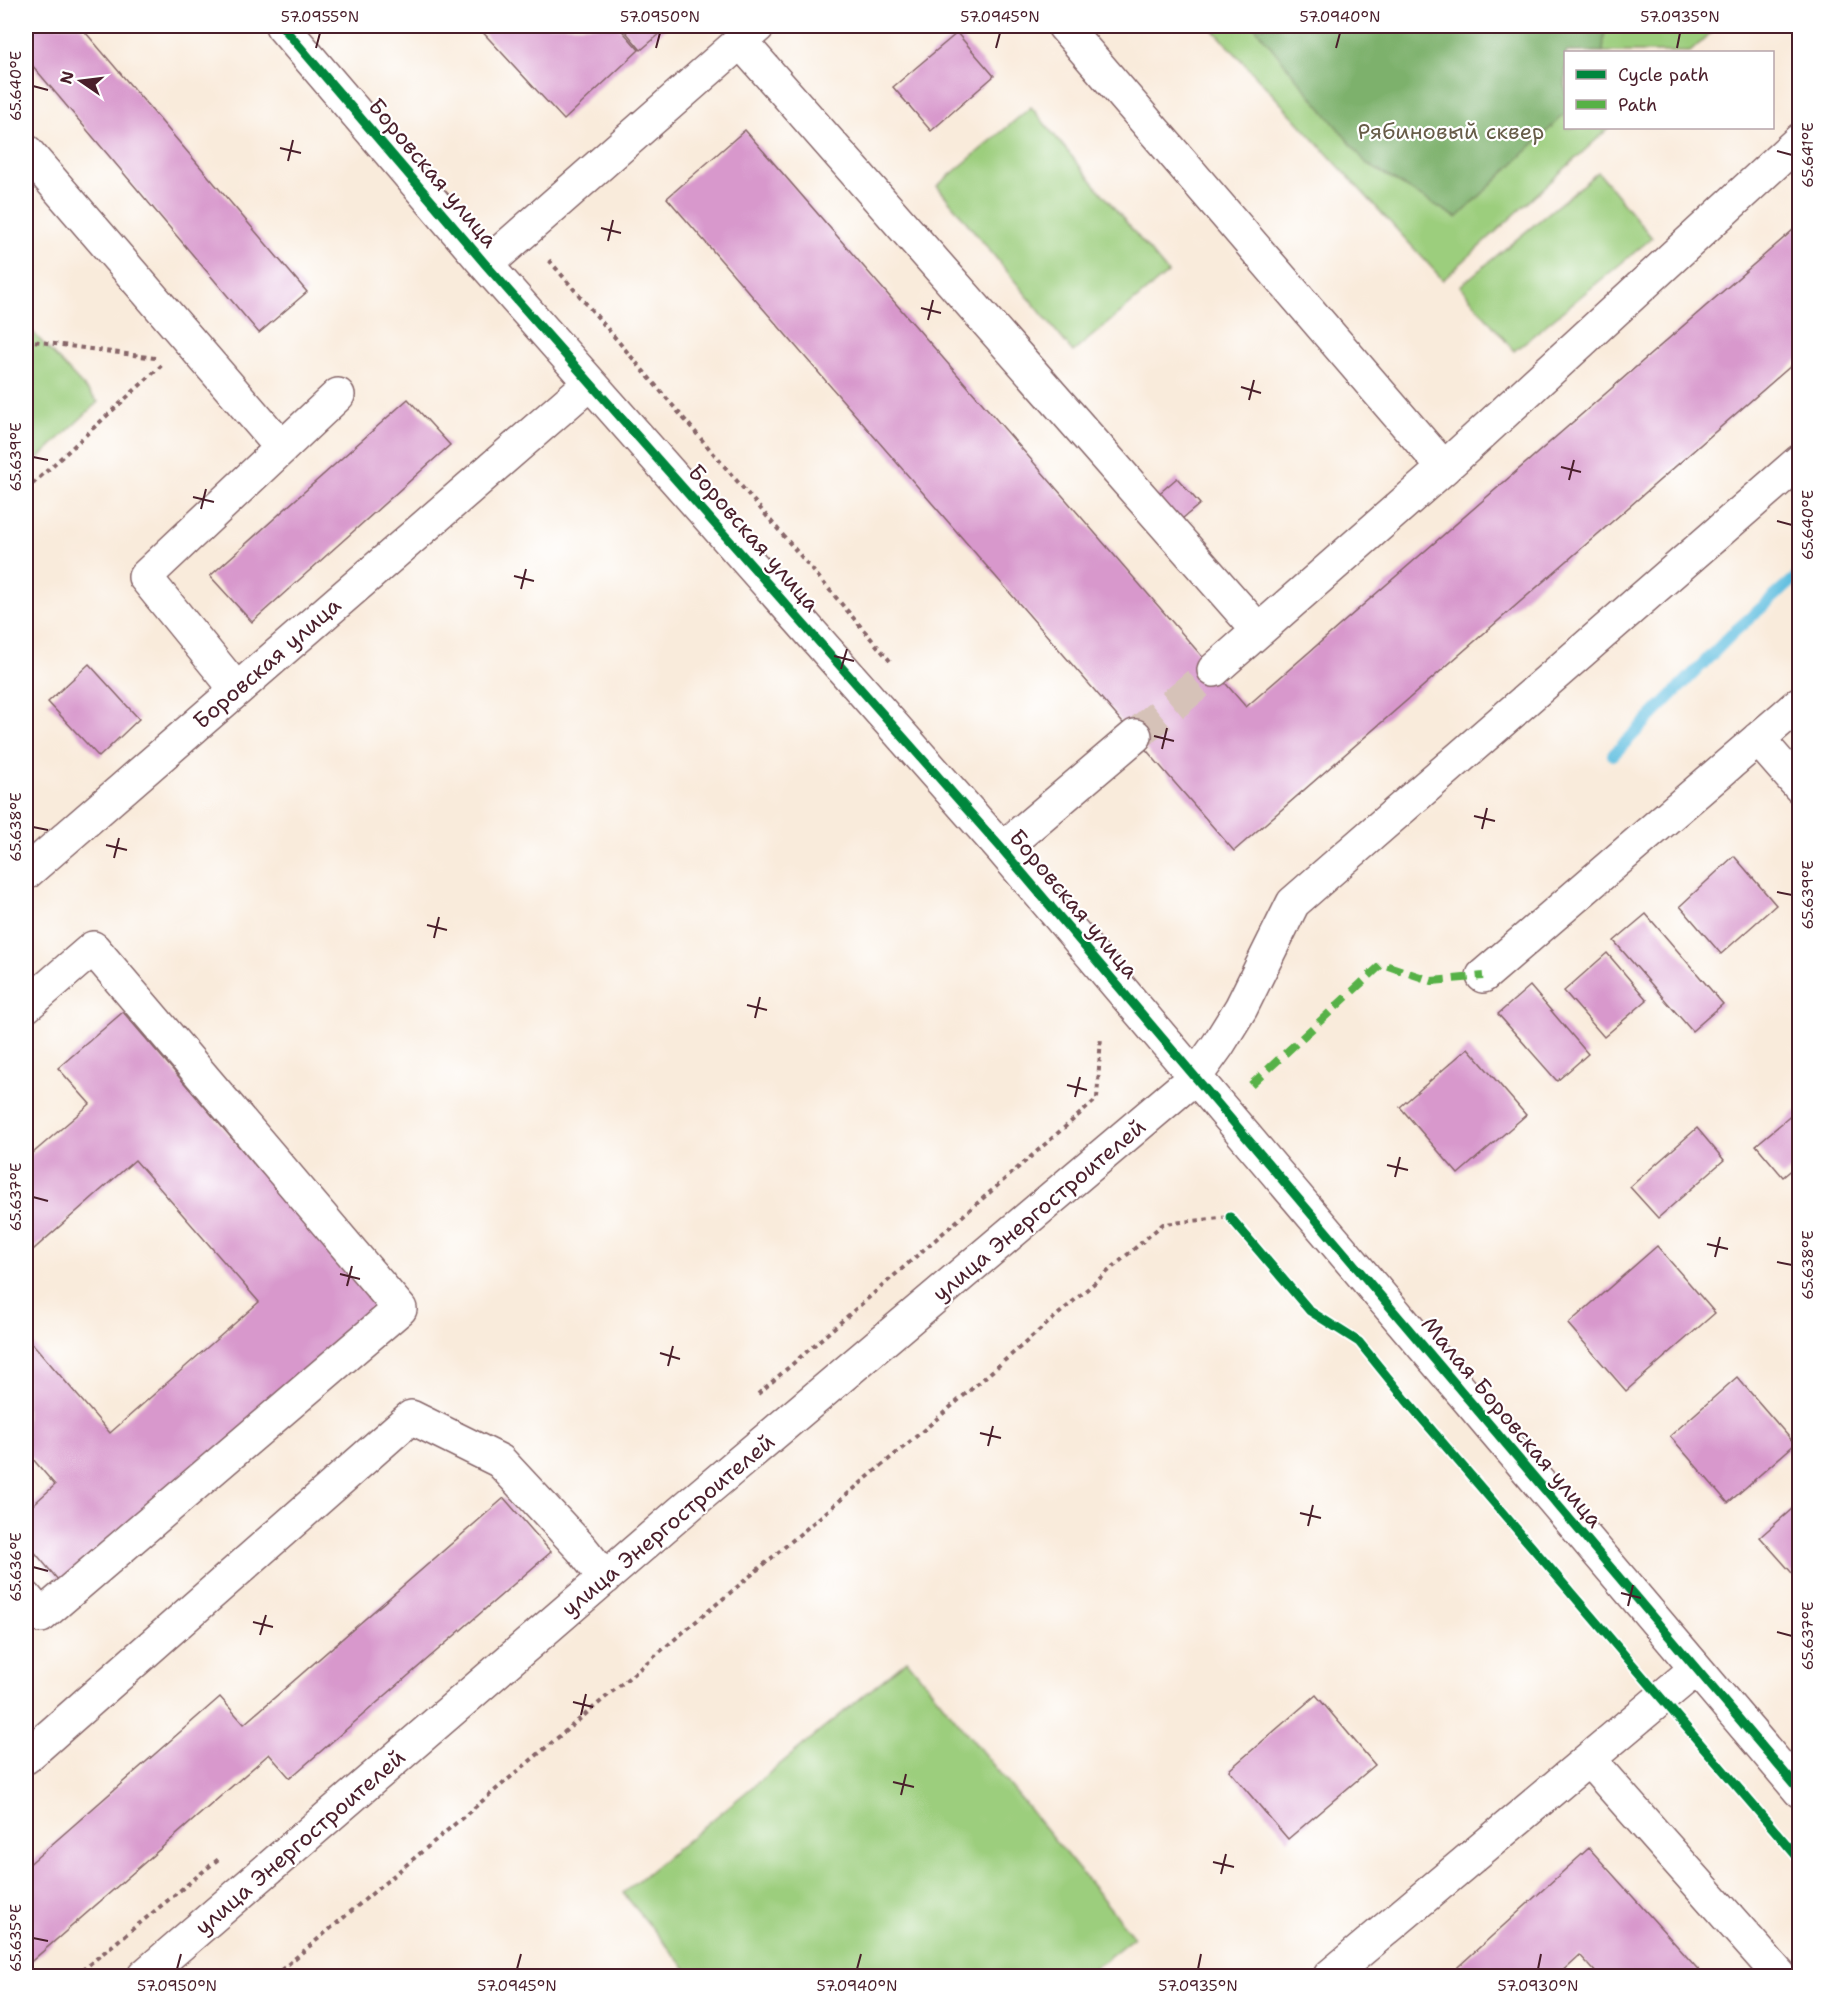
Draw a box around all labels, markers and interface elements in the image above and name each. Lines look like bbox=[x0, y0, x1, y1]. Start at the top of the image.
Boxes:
text: 57.0955°N bbox=[281, 7, 359, 27]
text: 57.0950°N bbox=[620, 7, 700, 27]
text: 57.0945°N bbox=[960, 7, 1040, 27]
text: 57.0940°N bbox=[1299, 7, 1381, 27]
text: 57.0935°N bbox=[1640, 7, 1720, 27]
text: 65.640°E bbox=[6, 51, 26, 121]
north arrow bbox=[51, 51, 111, 111]
legend bbox=[1564, 51, 1774, 129]
text: Cycle path bbox=[1618, 63, 1709, 87]
text: N bbox=[55, 69, 79, 86]
street label: Боровская улица bbox=[362, 92, 504, 254]
text: Path bbox=[1618, 93, 1657, 117]
park label: Рябиновый сквер bbox=[1358, 117, 1544, 146]
text: 65.641°E bbox=[1798, 122, 1818, 188]
text: 65.639°E bbox=[6, 422, 26, 492]
street label: Боровская улица bbox=[682, 458, 826, 618]
text: 65.640°E bbox=[1798, 490, 1818, 560]
street label: Боровская улица bbox=[187, 591, 347, 735]
text: 65.638°E bbox=[6, 792, 26, 862]
street label: Боровская улица bbox=[1003, 823, 1145, 985]
text: 65.639°E bbox=[1798, 860, 1818, 930]
street label: улица Энергостроителей bbox=[926, 1112, 1152, 1308]
text: 65.637°E bbox=[6, 1163, 26, 1231]
text: 65.638°E bbox=[1798, 1230, 1818, 1300]
street label: Малая Боровская улица bbox=[1415, 1310, 1609, 1534]
street label: улица Энергостроителей bbox=[555, 1427, 781, 1623]
text: 65.636°E bbox=[6, 1532, 26, 1602]
text: 65.637°E bbox=[1798, 1602, 1818, 1670]
street label: улица Энергостроителей bbox=[189, 1743, 411, 1941]
text: 65.635°E bbox=[6, 1904, 26, 1972]
text: 57.0950°N bbox=[137, 1976, 217, 1996]
text: 57.0945°N bbox=[477, 1976, 557, 1996]
text: 57.0940°N bbox=[816, 1976, 898, 1996]
text: 57.0935°N bbox=[1158, 1976, 1238, 1996]
text: 57.0930°N bbox=[1498, 1976, 1578, 1996]

